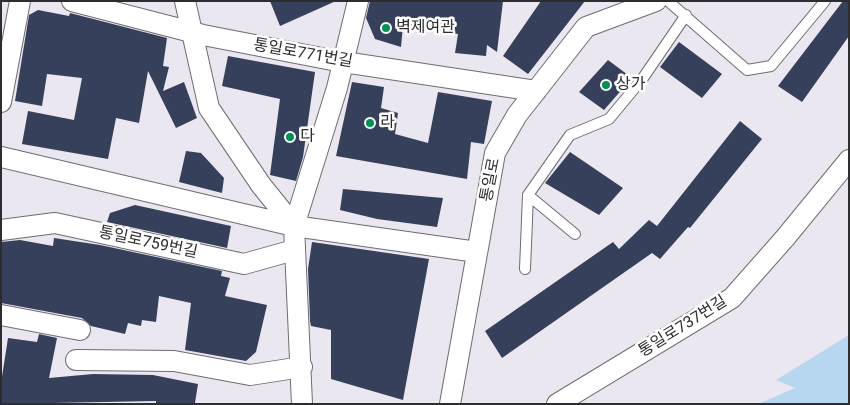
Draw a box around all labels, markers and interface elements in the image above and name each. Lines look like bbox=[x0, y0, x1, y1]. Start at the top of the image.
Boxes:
place label: 벽제여관 bbox=[396, 18, 455, 38]
marker: 벽제여관 bbox=[380, 22, 392, 34]
street label: 통일로771번길 bbox=[252, 36, 354, 72]
place label: 상가 bbox=[616, 75, 645, 95]
marker: 상가 bbox=[600, 79, 612, 91]
place label: 라 bbox=[380, 113, 395, 133]
marker: 라 bbox=[364, 117, 376, 129]
place label: 다 bbox=[300, 127, 315, 147]
marker: 다 bbox=[284, 131, 296, 143]
street label: 통일로 bbox=[477, 156, 505, 204]
street label: 통일로759번길 bbox=[97, 223, 199, 263]
street label: 통일로737번길 bbox=[635, 292, 731, 362]

